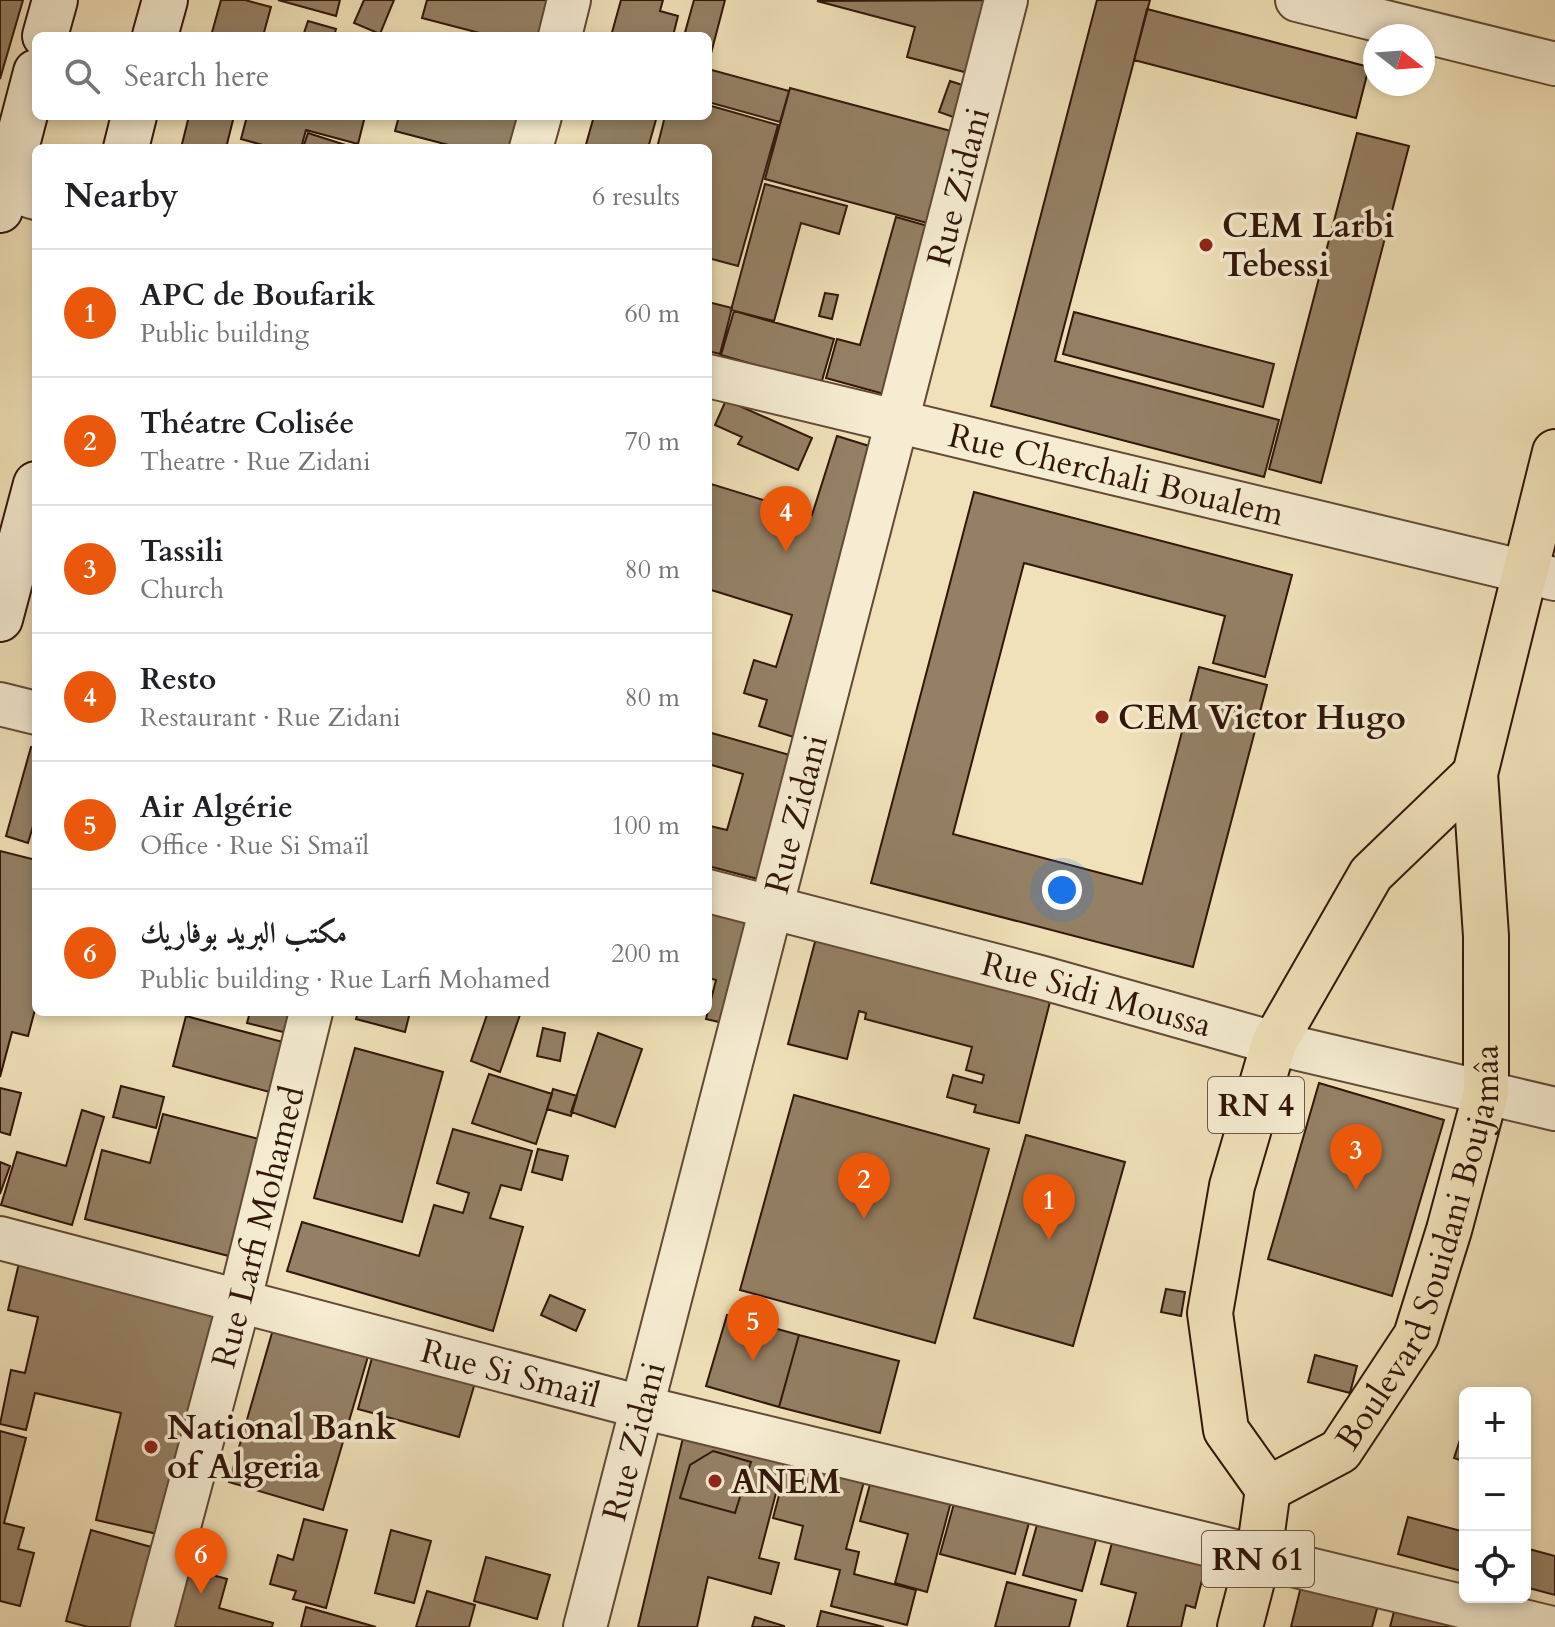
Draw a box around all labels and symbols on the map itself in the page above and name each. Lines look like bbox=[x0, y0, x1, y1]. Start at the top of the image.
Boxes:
north arrow bbox=[1363, 24, 1435, 96]
street label: Rue Zidani bbox=[916, 102, 1001, 271]
place label: CEM Larbi Tebessi bbox=[1222, 203, 1395, 288]
marker: CEM Larbi Tebessi bbox=[1197, 236, 1215, 254]
street label: Rue Cherchali Boualem bbox=[944, 412, 1289, 537]
pin: 4 bbox=[760, 486, 812, 552]
place label: CEM Victor Hugo bbox=[1118, 695, 1406, 741]
marker: CEM Victor Hugo bbox=[1093, 708, 1111, 726]
street label: Rue Zidani bbox=[754, 730, 839, 898]
your location bbox=[1042, 870, 1082, 910]
street label: Rue Sidi Moussa bbox=[977, 941, 1217, 1048]
street label: Boulevard Souidani Boujamâa bbox=[1325, 1044, 1510, 1459]
road number: RN 4 bbox=[1208, 1077, 1304, 1133]
street label: Rue Larfi Mohamed bbox=[201, 1081, 316, 1373]
pin: 3 bbox=[1330, 1124, 1382, 1190]
pin: 2 bbox=[838, 1153, 890, 1219]
pin: 1 bbox=[1023, 1174, 1075, 1240]
pin: 5 bbox=[727, 1295, 779, 1361]
street label: Rue Si Smaïl bbox=[416, 1328, 605, 1419]
street label: Rue Zidani bbox=[591, 1357, 677, 1526]
place label: National Bank of Algeria bbox=[167, 1405, 397, 1490]
marker: National Bank of Algeria bbox=[142, 1438, 160, 1456]
place label: ANEM bbox=[731, 1459, 841, 1505]
marker: ANEM bbox=[706, 1472, 724, 1490]
pin: 6 bbox=[175, 1528, 227, 1594]
road number: RN 61 bbox=[1202, 1531, 1314, 1587]

